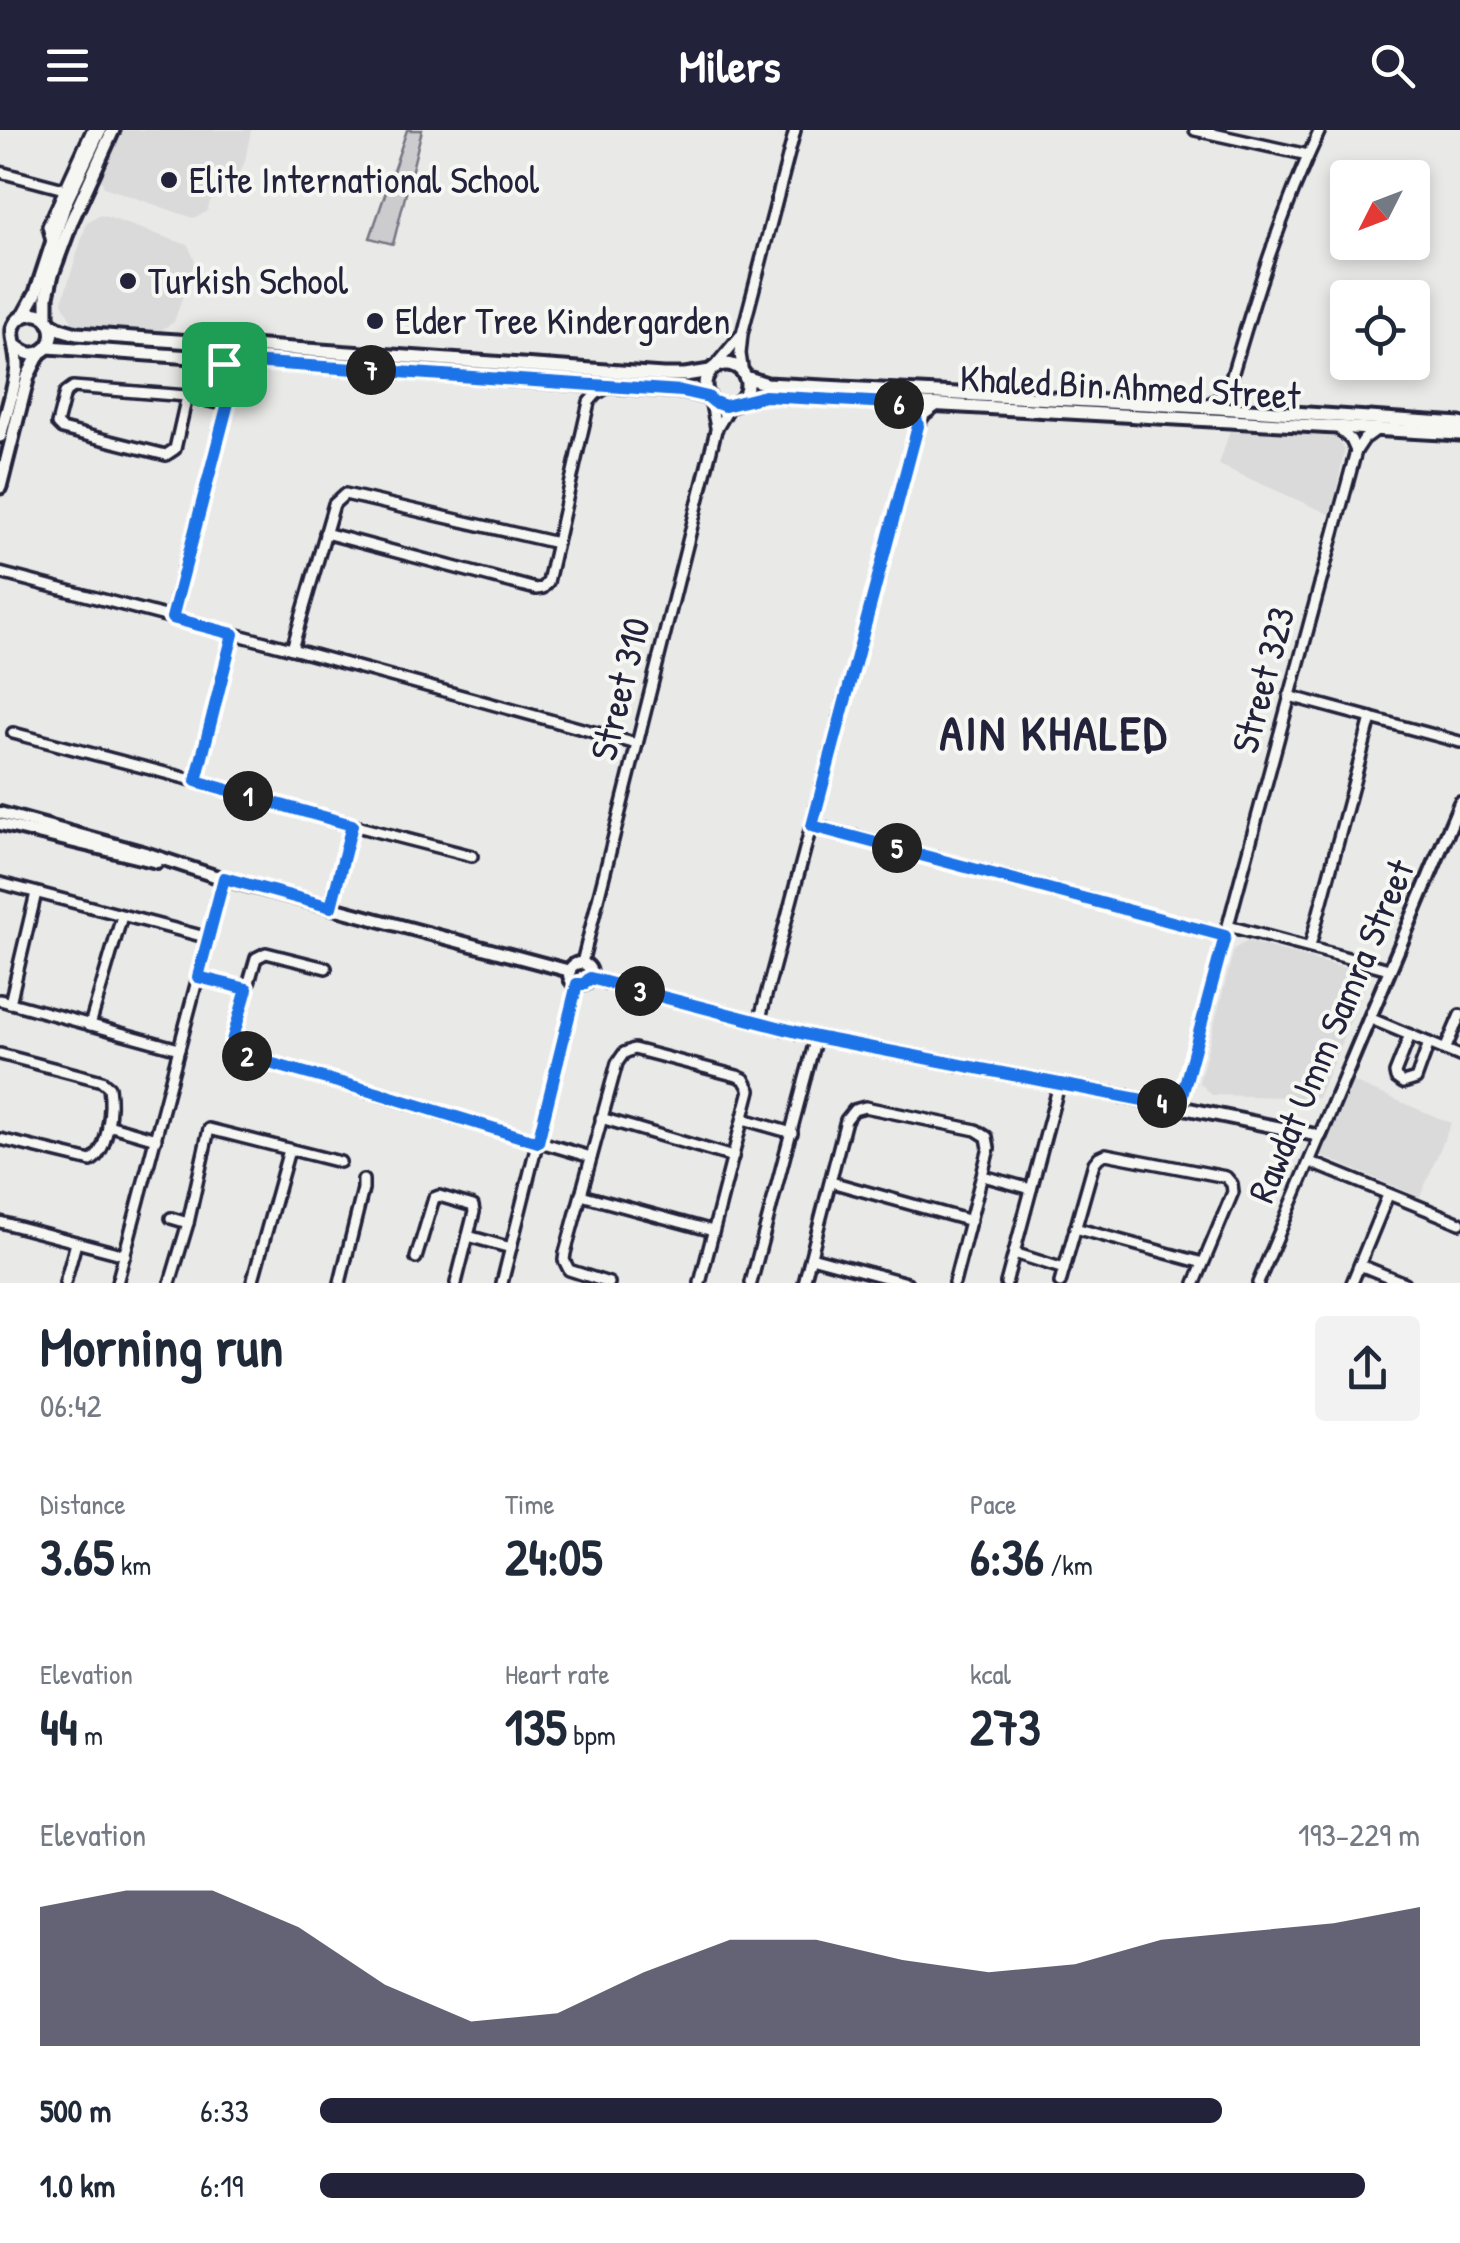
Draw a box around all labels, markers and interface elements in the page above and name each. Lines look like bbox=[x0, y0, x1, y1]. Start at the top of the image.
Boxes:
text: Milers bbox=[679, 35, 781, 96]
icon: menu bbox=[40, 38, 95, 93]
icon: search bbox=[1365, 38, 1420, 93]
place label: Elite International School bbox=[189, 153, 540, 205]
north arrow bbox=[1330, 160, 1430, 260]
map controls bbox=[1330, 160, 1430, 380]
marker: Elite International School bbox=[158, 169, 180, 191]
place label: Turkish School bbox=[148, 254, 349, 306]
marker: Turkish School bbox=[117, 270, 139, 292]
button: locate bbox=[1330, 280, 1430, 380]
place label: Elder Tree Kindergarden bbox=[395, 294, 730, 346]
marker: Elder Tree Kindergarden bbox=[364, 310, 386, 332]
pin bbox=[182, 322, 267, 407]
icon: arrive bbox=[197, 337, 252, 392]
pin: 7 bbox=[346, 345, 396, 395]
text: 7 bbox=[364, 351, 378, 389]
street label: Khaled Bin Ahmed Street bbox=[959, 351, 1302, 421]
pin: 6 bbox=[874, 379, 924, 429]
text: 6 bbox=[893, 385, 905, 423]
street label: Street 323 bbox=[1218, 601, 1306, 758]
street label: Street 310 bbox=[576, 612, 662, 765]
district label: AIN KHALED bbox=[939, 700, 1169, 765]
pin: 1 bbox=[223, 771, 273, 821]
text: 1 bbox=[243, 777, 253, 815]
pin: 5 bbox=[872, 823, 922, 873]
text: 5 bbox=[891, 829, 903, 867]
street label: Rawdat Umm Samra Street bbox=[1234, 850, 1426, 1210]
pin: 3 bbox=[615, 966, 665, 1016]
text: 3 bbox=[634, 972, 646, 1010]
pin: 2 bbox=[222, 1031, 272, 1081]
text: 2 bbox=[240, 1037, 254, 1075]
pin: 4 bbox=[1137, 1078, 1187, 1128]
text: 4 bbox=[1157, 1084, 1167, 1122]
text: Morning run bbox=[40, 1309, 283, 1383]
button: share bbox=[1315, 1316, 1420, 1421]
text: 06:42 bbox=[40, 1384, 102, 1427]
text: Distance bbox=[40, 1485, 126, 1523]
text: Time bbox=[505, 1485, 555, 1523]
text: Pace bbox=[970, 1485, 1016, 1523]
text: 3.65 bbox=[40, 1523, 114, 1591]
text: 24:05 bbox=[505, 1523, 602, 1591]
text: 6:36 bbox=[970, 1523, 1044, 1591]
text: km bbox=[114, 1546, 151, 1584]
text: /km bbox=[1044, 1546, 1093, 1584]
text: Elevation bbox=[40, 1655, 133, 1693]
text: Heart rate bbox=[505, 1655, 610, 1693]
text: kcal bbox=[970, 1655, 1011, 1693]
text: 44 bbox=[40, 1693, 78, 1761]
text: 135 bbox=[505, 1693, 567, 1761]
text: 273 bbox=[970, 1693, 1041, 1761]
text: m bbox=[78, 1716, 103, 1754]
text: bpm bbox=[567, 1716, 616, 1754]
text: Elevation bbox=[40, 1813, 146, 1856]
text: 193–229 m bbox=[1298, 1813, 1420, 1856]
text: 500 m bbox=[40, 2089, 111, 2132]
text: 6:33 bbox=[200, 2089, 249, 2132]
text: 1.0 km bbox=[40, 2164, 115, 2207]
text: 6:19 bbox=[200, 2164, 244, 2207]

